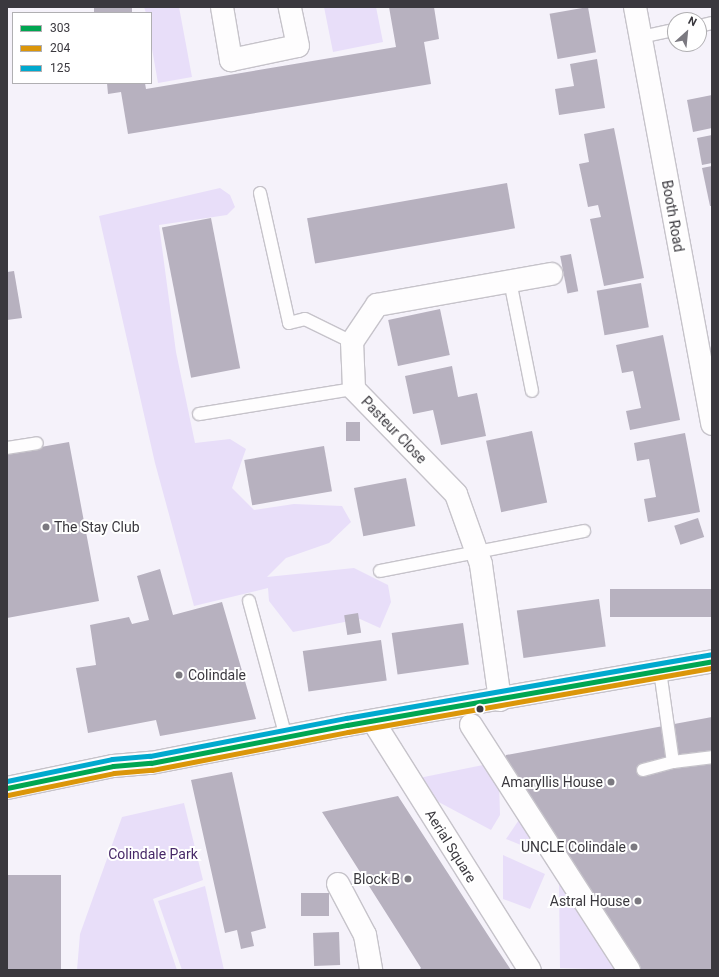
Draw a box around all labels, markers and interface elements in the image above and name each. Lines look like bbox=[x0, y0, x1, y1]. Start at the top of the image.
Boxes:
legend bbox=[12, 12, 152, 84]
north arrow bbox=[667, 12, 707, 52]
text: N bbox=[686, 14, 699, 29]
text: 303 bbox=[50, 21, 70, 35]
text: 204 bbox=[50, 41, 70, 55]
text: 125 bbox=[50, 61, 70, 75]
street label: Booth Road bbox=[658, 179, 688, 253]
street label: Pasteur Close bbox=[358, 393, 430, 467]
place label: The Stay Club bbox=[54, 519, 140, 535]
marker: The Stay Club bbox=[41, 522, 51, 532]
place label: Colindale bbox=[188, 667, 246, 683]
marker: Colindale bbox=[173, 669, 185, 681]
unlabelled marker bbox=[475, 704, 485, 714]
place label: Amaryllis House bbox=[501, 774, 603, 790]
marker: Amaryllis House bbox=[606, 777, 616, 787]
street label: Aerial Square bbox=[422, 806, 480, 886]
place label: UNCLE Colindale bbox=[521, 839, 626, 855]
marker: UNCLE Colindale bbox=[629, 842, 639, 852]
park label: Colindale Park bbox=[108, 846, 198, 862]
place label: Block B bbox=[353, 871, 400, 887]
marker: Block B bbox=[403, 874, 413, 884]
place label: Astral House bbox=[550, 893, 630, 909]
marker: Astral House bbox=[633, 896, 643, 906]

